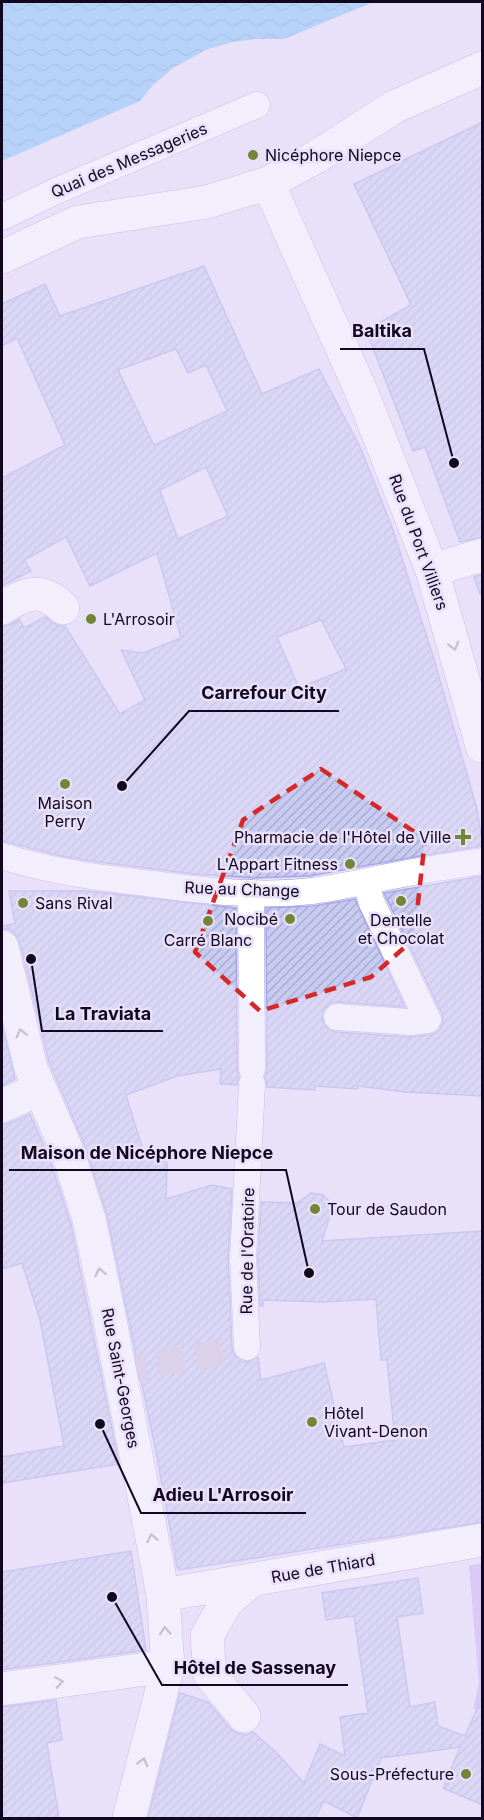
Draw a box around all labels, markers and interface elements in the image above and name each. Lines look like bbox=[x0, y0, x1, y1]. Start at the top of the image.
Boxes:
street label: Quai des Messageries bbox=[48, 118, 210, 202]
place label: Nicéphore Niepce bbox=[265, 145, 401, 165]
marker: Nicéphore Niepce bbox=[246, 148, 260, 162]
callout: Baltika bbox=[340, 313, 424, 349]
text: Baltika bbox=[352, 320, 412, 341]
street label: Rue du Port Villiers bbox=[385, 471, 453, 613]
place label: L'Arrosoir bbox=[103, 609, 175, 629]
marker: L'Arrosoir bbox=[84, 612, 98, 626]
one-way arrow bbox=[447, 640, 459, 651]
callout: Carrefour City bbox=[189, 675, 339, 711]
text: Carrefour City bbox=[201, 682, 327, 703]
marker: Maison Perry bbox=[58, 777, 72, 791]
place label: Maison Perry bbox=[38, 793, 92, 831]
place label: Pharmacie de l'Hôtel de Ville bbox=[234, 827, 451, 847]
marker: Pharmacie de l'Hôtel de Ville bbox=[456, 830, 470, 844]
place label: L'Appart Fitness bbox=[217, 854, 338, 874]
marker: L'Appart Fitness bbox=[343, 857, 357, 871]
street label: Rue au Change bbox=[184, 877, 300, 901]
place label: Sans Rival bbox=[35, 893, 113, 913]
marker: Dentelle et Chocolat bbox=[394, 894, 408, 908]
marker: Sans Rival bbox=[16, 896, 30, 910]
place label: Nocibé bbox=[224, 909, 278, 929]
place label: Dentelle et Chocolat bbox=[358, 910, 444, 948]
marker: Nocibé bbox=[283, 912, 297, 926]
marker: Carré Blanc bbox=[201, 914, 215, 928]
place label: Carré Blanc bbox=[164, 930, 252, 950]
callout: La Traviata bbox=[42, 995, 163, 1031]
text: La Traviata bbox=[55, 1003, 151, 1024]
one-way arrow bbox=[16, 1028, 29, 1038]
callout: Maison de Nicéphore Niepce bbox=[9, 1134, 286, 1170]
text: Maison de Nicéphore Niepce bbox=[21, 1142, 273, 1163]
street label: Rue de l'Oratoire bbox=[236, 1187, 258, 1315]
place label: Tour de Saudon bbox=[327, 1199, 447, 1219]
marker: Tour de Saudon bbox=[308, 1202, 322, 1216]
one-way arrow bbox=[94, 1267, 107, 1277]
street label: Rue Saint-Georges bbox=[98, 1306, 144, 1450]
place label: Hôtel Vivant-Denon bbox=[324, 1403, 428, 1441]
marker: Hôtel Vivant-Denon bbox=[305, 1415, 319, 1429]
callout: Adieu L'Arrosoir bbox=[141, 1477, 306, 1513]
text: Adieu L'Arrosoir bbox=[153, 1484, 293, 1505]
one-way arrow bbox=[146, 1533, 159, 1543]
street label: Rue de Thiard bbox=[269, 1549, 377, 1587]
one-way arrow bbox=[159, 1626, 172, 1635]
callout: Hôtel de Sassenay bbox=[162, 1649, 348, 1685]
text: Hôtel de Sassenay bbox=[174, 1657, 336, 1678]
one-way arrow bbox=[55, 1676, 64, 1688]
one-way arrow bbox=[136, 1757, 149, 1767]
place label: Sous-Préfecture bbox=[330, 1764, 454, 1784]
marker: Sous-Préfecture bbox=[459, 1767, 473, 1781]

